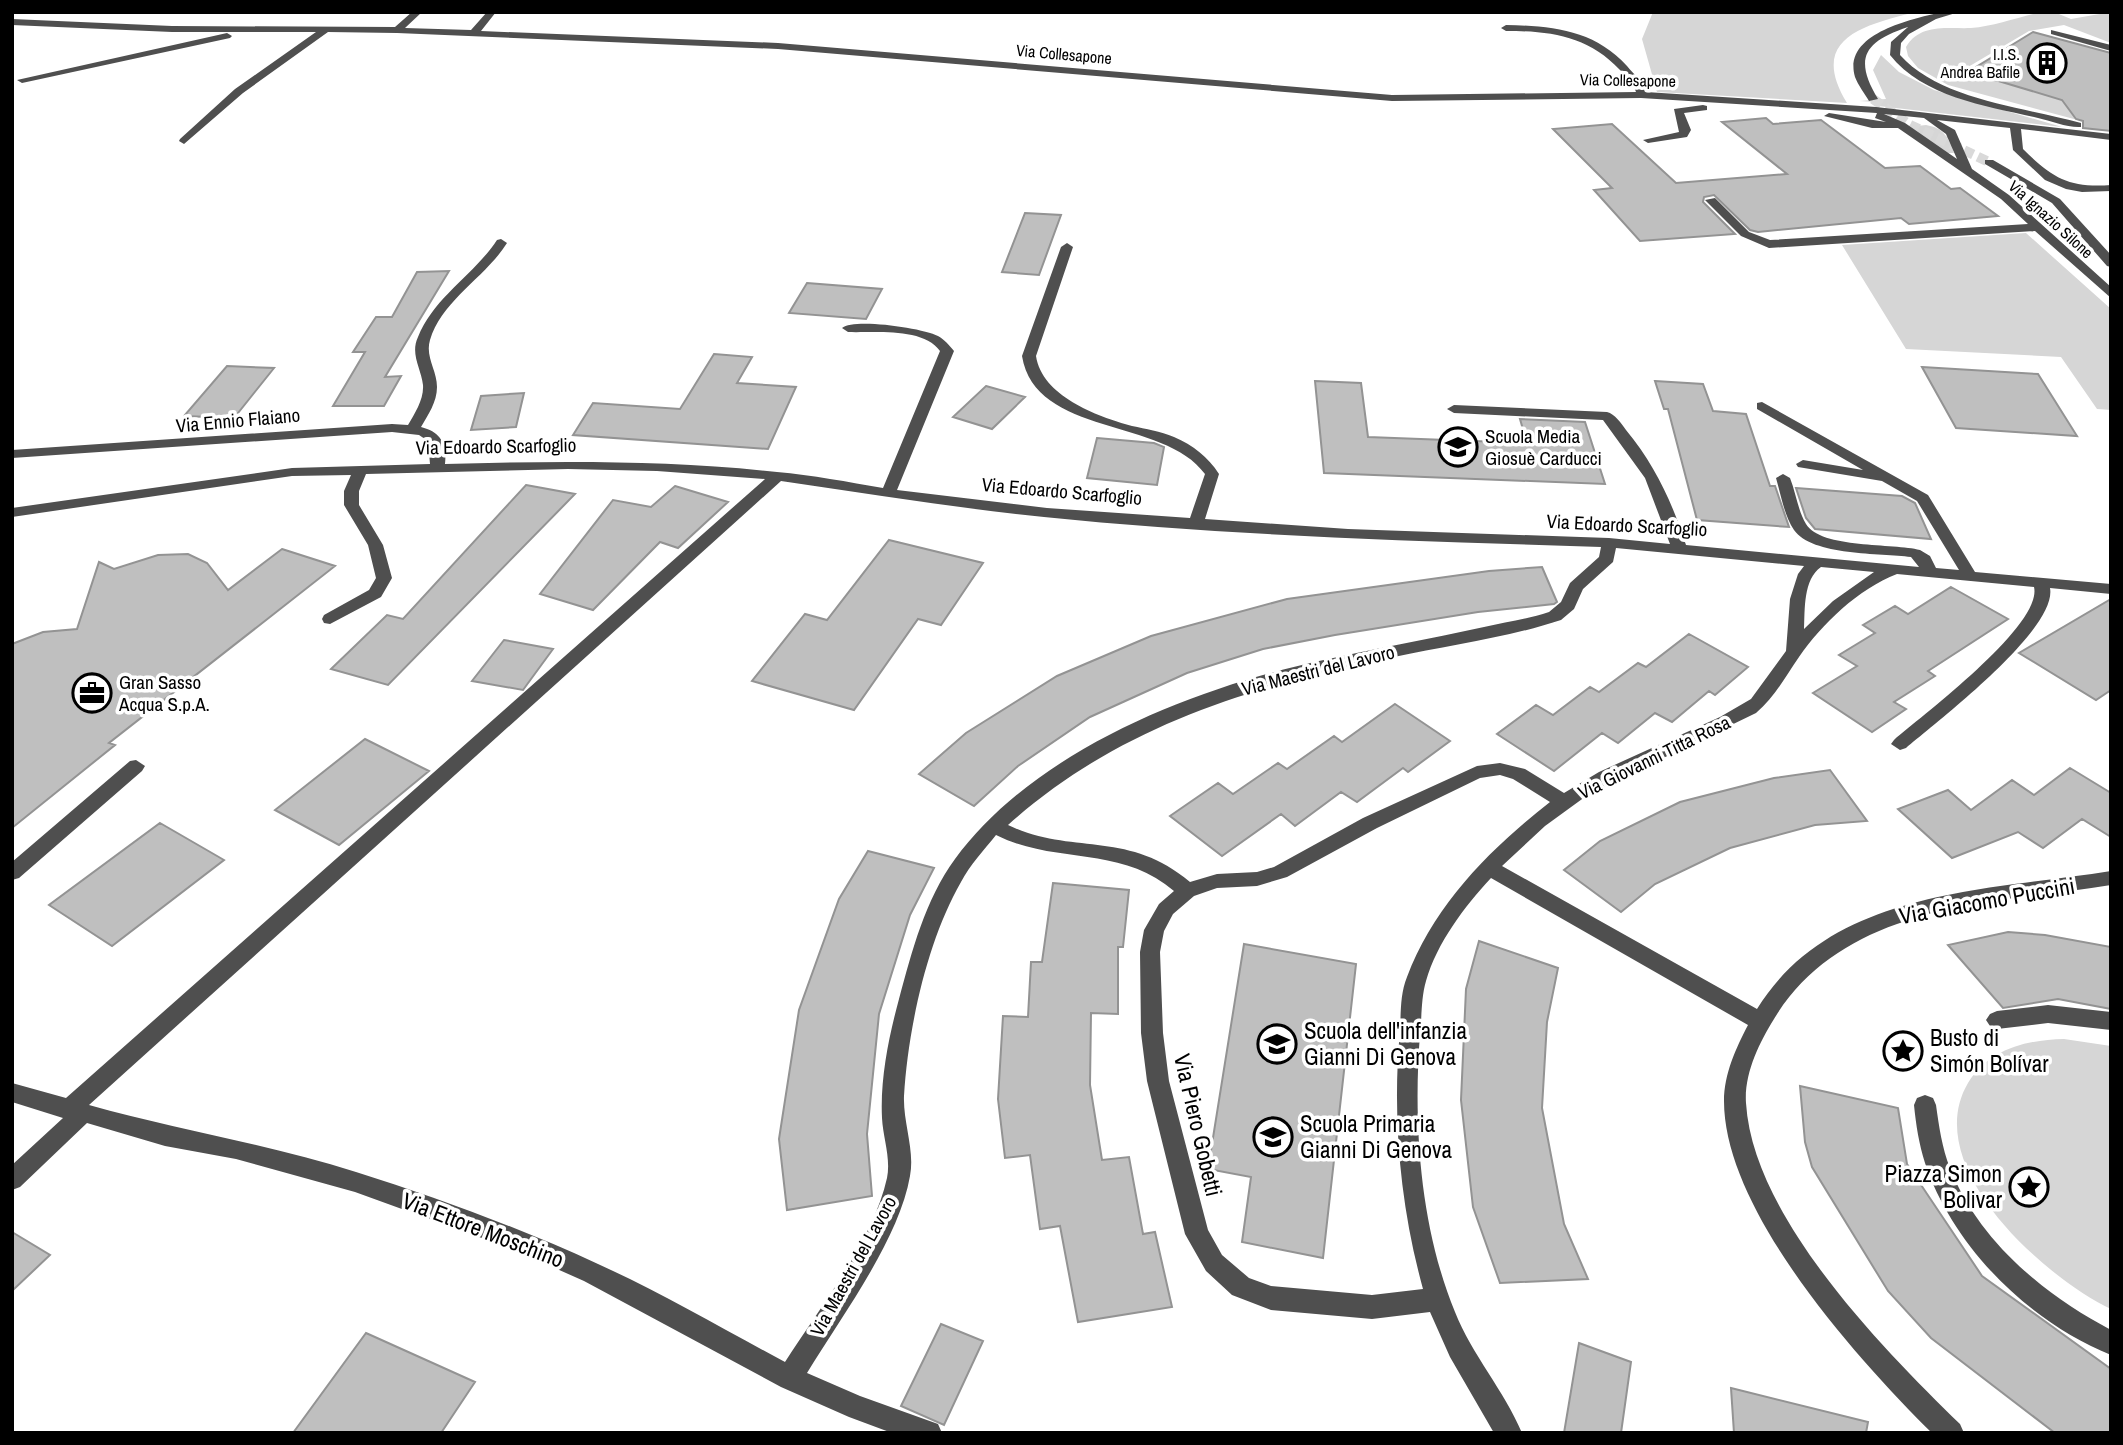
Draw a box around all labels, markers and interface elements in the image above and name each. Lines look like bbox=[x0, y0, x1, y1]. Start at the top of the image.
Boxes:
street label: Via Collesapone bbox=[1015, 39, 1113, 69]
building icon: I.I.S. Andrea Bafile bbox=[2026, 42, 2068, 84]
place label: I.I.S. Andrea Bafile bbox=[1939, 43, 2020, 83]
street label: Via Collesapone bbox=[1580, 68, 1676, 92]
street label: Via Ignazio Silone bbox=[2004, 175, 2098, 263]
street label: Via Ennio Flaiano bbox=[175, 402, 301, 438]
place label: Scuola Media Giosuè Carducci bbox=[1485, 423, 1602, 471]
school or university icon: Scuola Media Giosuè Carducci bbox=[1437, 426, 1479, 468]
street label: Via Edoardo Scarfoglio bbox=[415, 432, 577, 460]
street label: Via Edoardo Scarfoglio bbox=[981, 471, 1143, 511]
street label: Via Edoardo Scarfoglio bbox=[1546, 508, 1708, 542]
street label: Via Maestri del Lavoro bbox=[1239, 638, 1397, 702]
place label: Gran Sasso Acqua S.p.A. bbox=[118, 669, 210, 717]
office icon: Gran Sasso Acqua S.p.A. bbox=[71, 672, 113, 714]
street label: Via Giovanni Titta Rosa bbox=[1574, 709, 1735, 805]
street label: Via Giacomo Puccini bbox=[1897, 870, 2077, 931]
place label: Scuola dell'infanzia Gianni Di Genova bbox=[1304, 1015, 1467, 1072]
place label: Busto di Simón Bolívar bbox=[1930, 1022, 2049, 1079]
school or university icon: Scuola dell'infanzia Gianni Di Genova bbox=[1256, 1023, 1298, 1065]
place icon: Busto di Simón Bolívar bbox=[1882, 1030, 1924, 1072]
street label: Via Piero Gobetti bbox=[1167, 1051, 1230, 1199]
place label: Scuola Primaria Gianni Di Genova bbox=[1300, 1108, 1453, 1165]
school or university icon: Scuola Primaria Gianni Di Genova bbox=[1252, 1116, 1294, 1158]
place label: Piazza Simon Bolivar bbox=[1885, 1158, 2003, 1215]
place icon: Piazza Simon Bolivar bbox=[2008, 1166, 2050, 1208]
street label: Via Ettore Moschino bbox=[398, 1184, 568, 1275]
street label: Via Maestri del Lavoro bbox=[804, 1191, 902, 1341]

